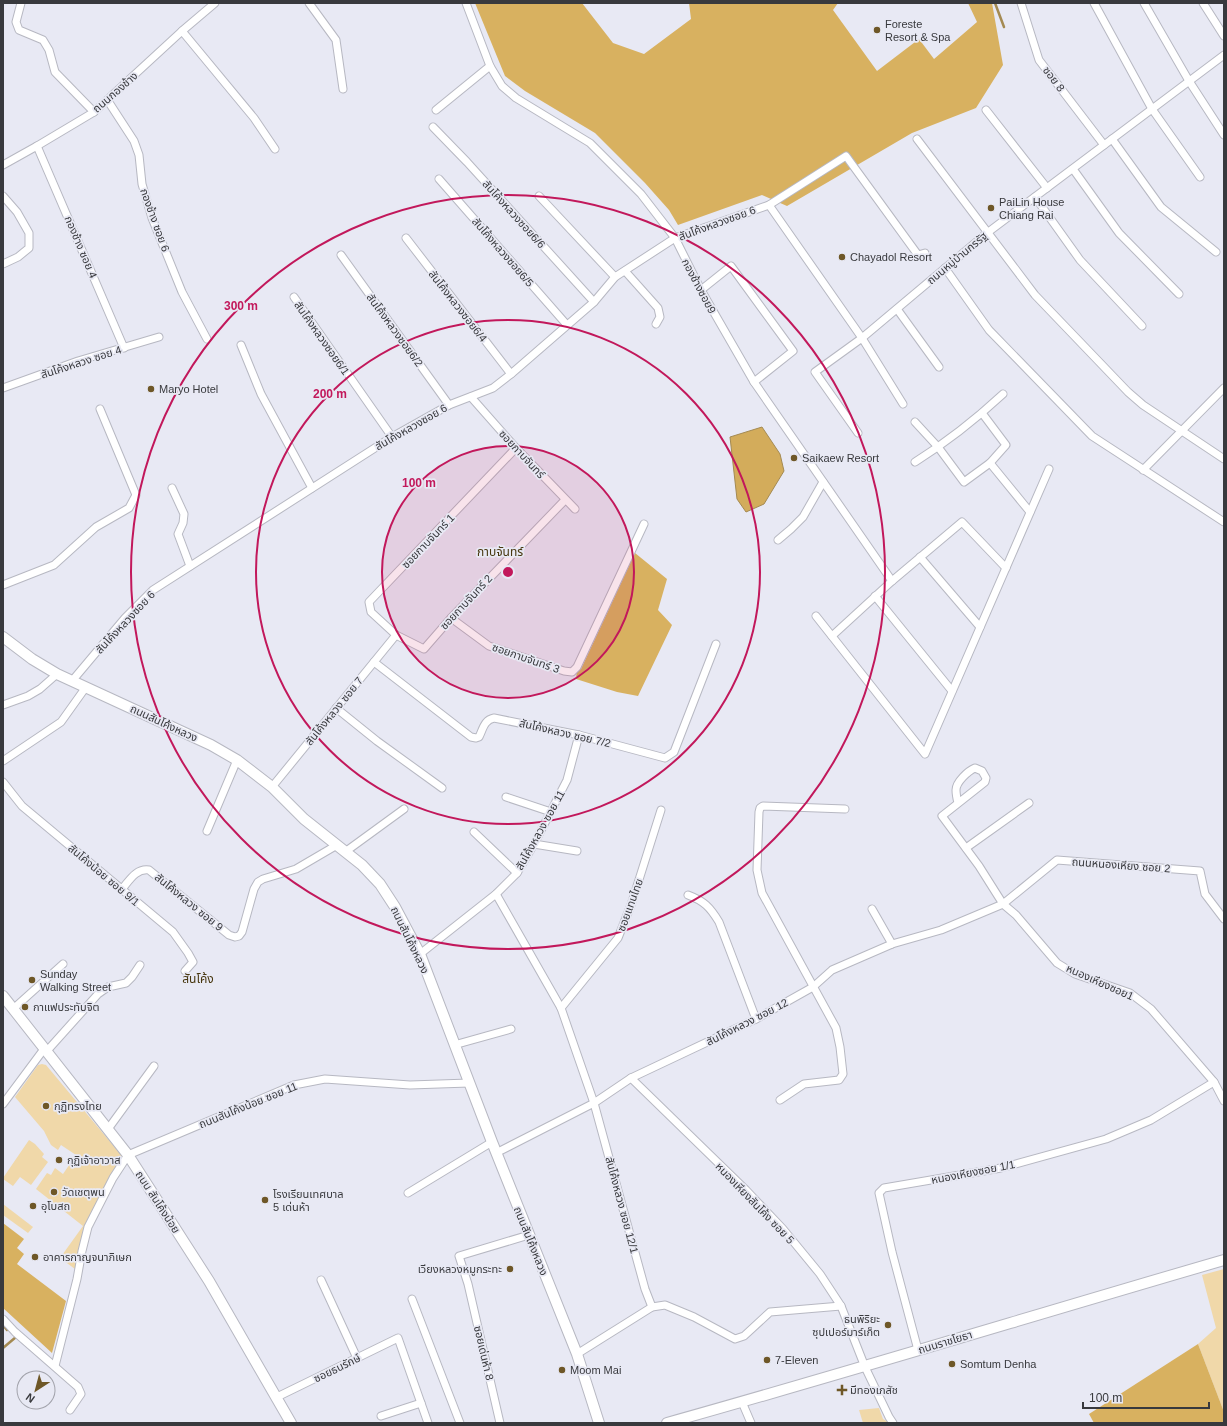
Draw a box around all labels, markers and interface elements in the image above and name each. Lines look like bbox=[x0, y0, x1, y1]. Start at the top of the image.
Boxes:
place label: Foreste Resort & Spa bbox=[885, 18, 951, 43]
marker: Foreste Resort & Spa bbox=[872, 25, 882, 35]
street label: ซอย 8 bbox=[1041, 64, 1067, 94]
street label: ถนนกองช้าง bbox=[90, 69, 140, 115]
street label: สันโค้งหลวงซอย6/6 bbox=[480, 178, 548, 250]
street label: กองช้าง ซอย 6 bbox=[138, 187, 172, 253]
place label: PaiLin House Chiang Rai bbox=[999, 196, 1064, 221]
street label: สันโค้งหลวงซอย 6 bbox=[677, 203, 757, 243]
marker: PaiLin House Chiang Rai bbox=[986, 203, 996, 213]
street label: กองช้าง ซอย 4 bbox=[62, 214, 100, 280]
street label: สันโค้งหลวงซอย6/5 bbox=[470, 215, 536, 289]
street label: ถนนหมู่บ้านกรรัฐ bbox=[925, 229, 990, 287]
place label: Chayadol Resort bbox=[850, 251, 932, 263]
marker: Chayadol Resort bbox=[837, 252, 847, 262]
street label: กองช้างซอย9 bbox=[680, 257, 718, 315]
street label: สันโค้งหลวงซอย6/4 bbox=[426, 268, 490, 344]
street label: สันโค้งหลวงซอย6/2 bbox=[364, 291, 426, 369]
text: 300 m bbox=[224, 299, 258, 313]
street label: สันโค้งหลวงซอย6/1 bbox=[292, 299, 352, 377]
street label: สันโค้งหลวง ซอย 4 bbox=[39, 343, 123, 381]
place label: Maryo Hotel bbox=[159, 383, 218, 395]
marker: Maryo Hotel bbox=[146, 384, 156, 394]
text: 200 m bbox=[313, 387, 347, 401]
street label: สันโค้งหลวงซอย 6 bbox=[373, 402, 449, 452]
street label: ซอยกาบจันทร์ bbox=[497, 427, 548, 481]
place label: Saikaew Resort bbox=[802, 452, 879, 464]
marker: Saikaew Resort bbox=[789, 453, 799, 463]
text: 100 m bbox=[402, 476, 436, 490]
street label: ซอยกาบจันทร์ 1 bbox=[399, 511, 457, 571]
district label: กาบจันทร์ bbox=[477, 545, 524, 559]
centre of rings bbox=[501, 565, 515, 579]
street label: ซอยกาบจันทร์ 2 bbox=[438, 572, 494, 632]
street label: สันโค้งหลวงซอย 6 bbox=[93, 588, 157, 656]
street label: ซอยกาบจันทร์ 3 bbox=[491, 641, 561, 675]
street label: สันโค้งหลวง ซอย 7 bbox=[303, 674, 365, 748]
street label: ถนนสันโค้งหลวง bbox=[128, 702, 200, 744]
street label: สันโค้งหลวง ซอย 7/2 bbox=[518, 717, 612, 749]
street label: สันโค้งหลวง ซอย 11 bbox=[513, 788, 567, 872]
street label: สันโค้งน้อย ซอย 9/1 bbox=[66, 842, 142, 908]
street label: ถนนหนองเหียง ซอย 2 bbox=[1071, 856, 1171, 874]
street label: สันโค้งหลวง ซอย 9 bbox=[152, 871, 226, 933]
street label: ซอยแทนไทย bbox=[615, 877, 645, 933]
street label: ถนนสันโค้งหลวง bbox=[389, 905, 431, 976]
street label: หนองเหียงซอย1 bbox=[1064, 962, 1136, 1002]
place label: Sunday Walking Street bbox=[40, 968, 111, 993]
district label: สันโค้ง bbox=[182, 972, 214, 986]
marker: Sunday Walking Street bbox=[27, 975, 37, 985]
street label: สันโค้งหลวง ซอย 12 bbox=[704, 996, 790, 1048]
place label: กาแฟประทับจิต bbox=[33, 1001, 100, 1013]
marker: กาแฟประทับจิต bbox=[20, 1002, 30, 1012]
street label: ถนนสันโค้งน้อย ซอย 11 bbox=[197, 1080, 299, 1130]
place label: กุฏิทรงไทย bbox=[54, 1100, 102, 1113]
marker: กุฏิทรงไทย bbox=[41, 1101, 51, 1111]
place label: กุฏิเจ้าอาวาส bbox=[67, 1154, 120, 1167]
marker: กุฏิเจ้าอาวาส bbox=[54, 1155, 64, 1165]
street label: สันโค้งหลวง ซอย 12/1 bbox=[603, 1155, 641, 1255]
street label: หนองเหียงซอย 1/1 bbox=[930, 1158, 1016, 1186]
street label: หนองเหียงสันโค้ง ซอย 5 bbox=[713, 1160, 797, 1246]
street label: ถนน สันโค้งน้อย bbox=[133, 1169, 183, 1235]
place label: วัดเชตุพน bbox=[62, 1186, 105, 1199]
marker: วัดเชตุพน bbox=[49, 1187, 59, 1197]
place label: โรงเรียนเทศบาล 5 เด่นห้า bbox=[273, 1188, 344, 1213]
marker: โรงเรียนเทศบาล 5 เด่นห้า bbox=[260, 1195, 270, 1205]
place label: อุโบสถ bbox=[41, 1200, 70, 1213]
marker: อุโบสถ bbox=[28, 1201, 38, 1211]
street label: ถนนสันโค้งหลวง bbox=[512, 1205, 550, 1277]
place label: อาคารกาญจนาภิเษก bbox=[43, 1251, 132, 1263]
marker: อาคารกาญจนาภิเษก bbox=[30, 1252, 40, 1262]
place label: เวียงหลวงหมูกระทะ bbox=[418, 1263, 502, 1276]
marker: เวียงหลวงหมูกระทะ bbox=[505, 1264, 515, 1274]
place label: ธนพิริยะ ซุปเปอร์มาร์เก็ต bbox=[812, 1313, 880, 1339]
marker: ธนพิริยะ ซุปเปอร์มาร์เก็ต bbox=[883, 1320, 893, 1330]
street label: ซอยเด่นห้า 8 bbox=[472, 1325, 496, 1381]
street label: ถนนราชโยธา bbox=[916, 1328, 974, 1356]
street label: ซอยธนรักษ์ bbox=[312, 1351, 362, 1385]
place label: 7-Eleven bbox=[775, 1354, 818, 1366]
marker: 7-Eleven bbox=[762, 1355, 772, 1365]
place label: Somtum Denha bbox=[960, 1358, 1037, 1370]
marker: Somtum Denha bbox=[947, 1359, 957, 1369]
place label: Moom Mai bbox=[570, 1364, 621, 1376]
marker: Moom Mai bbox=[557, 1365, 567, 1375]
north arrow bbox=[16, 1370, 56, 1410]
place label: มีทองเภสัช bbox=[850, 1384, 898, 1396]
scale bar bbox=[1083, 1384, 1209, 1410]
marker: มีทองเภสัช bbox=[837, 1385, 847, 1395]
text: N bbox=[23, 1391, 37, 1405]
text: 100 m bbox=[1089, 1391, 1122, 1405]

